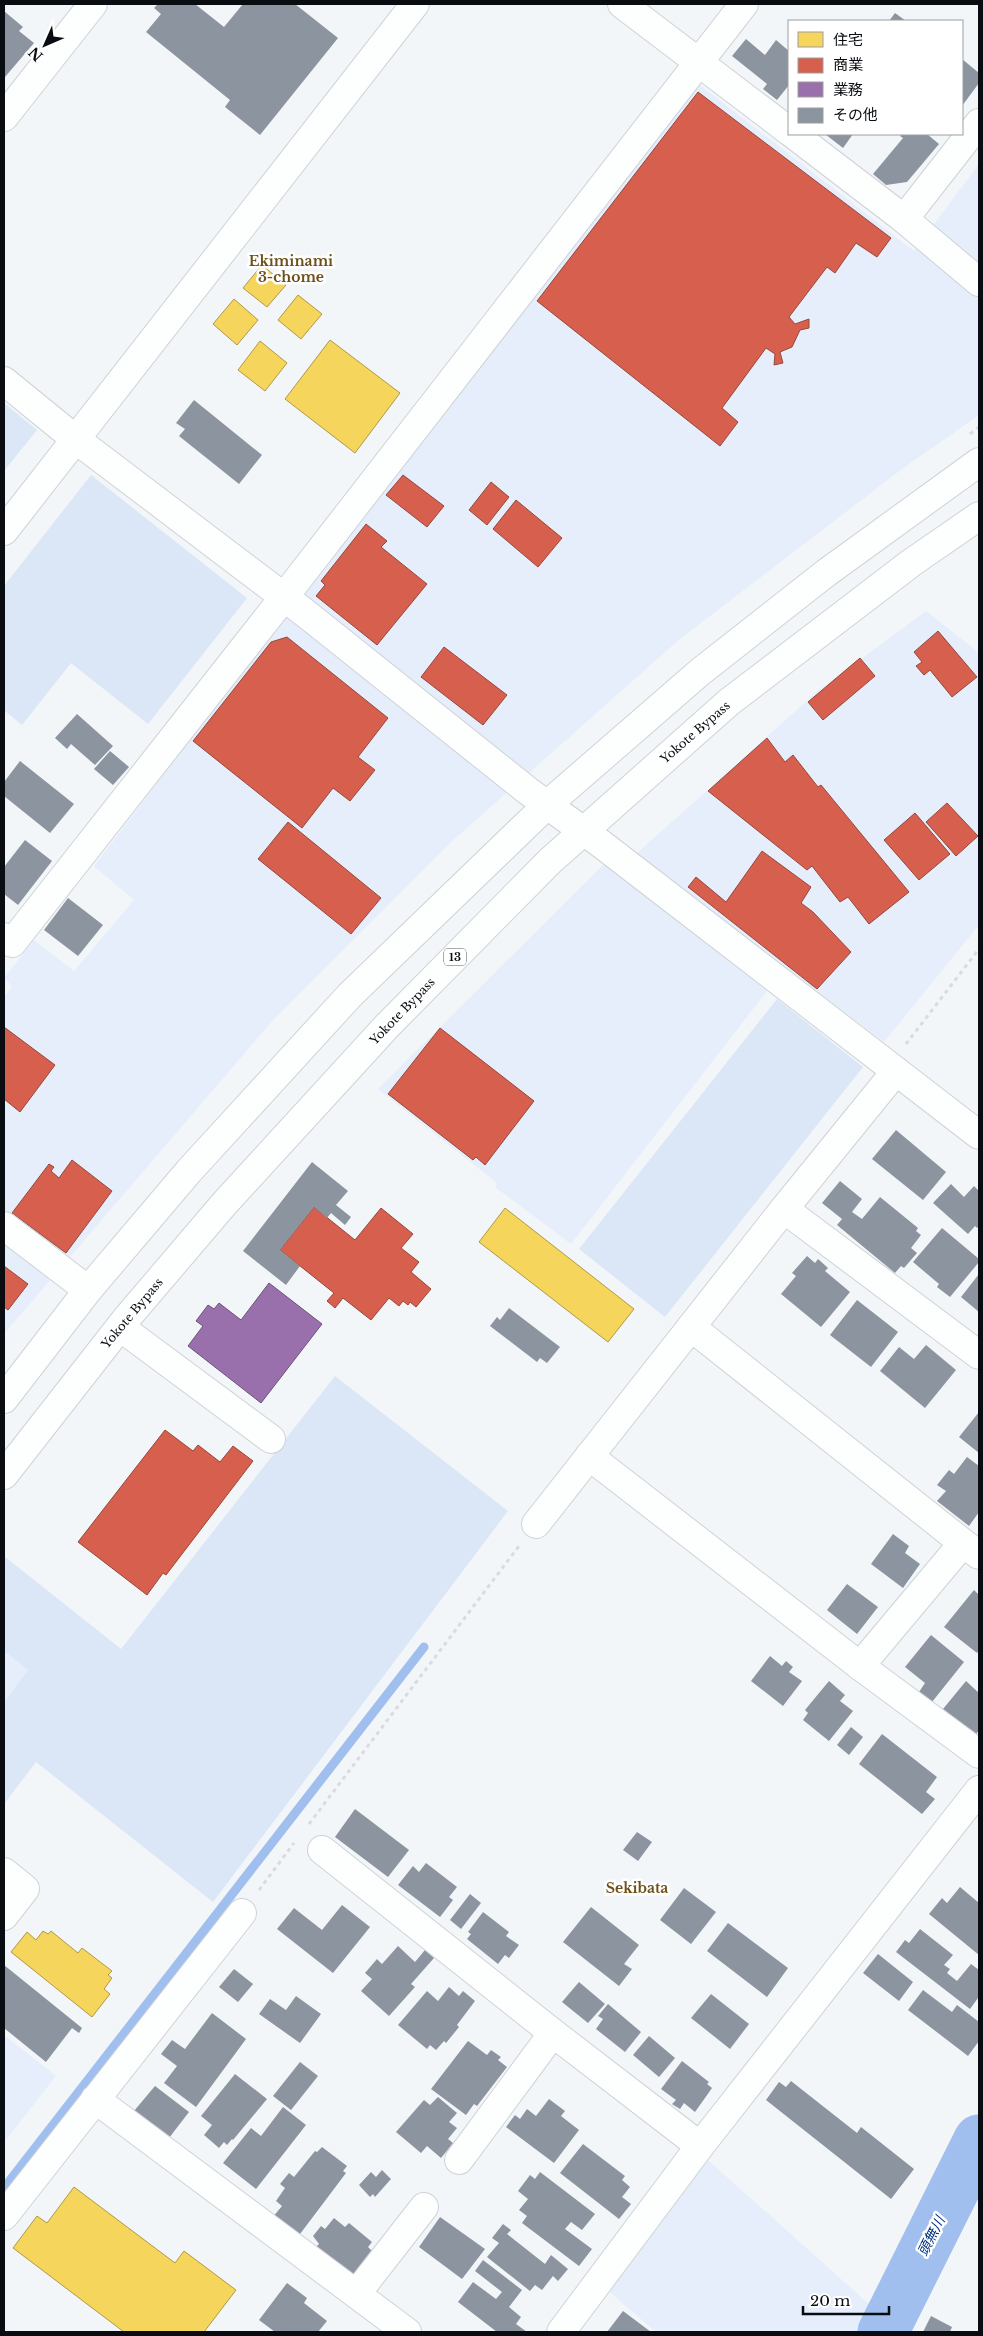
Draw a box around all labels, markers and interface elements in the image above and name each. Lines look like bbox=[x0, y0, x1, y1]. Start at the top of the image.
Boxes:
north arrow bbox=[20, 20, 70, 70]
legend bbox=[788, 20, 963, 135]
text: 住宅 bbox=[833, 30, 863, 49]
text: N bbox=[25, 43, 47, 65]
text: 商業 bbox=[833, 55, 863, 74]
text: 業務 bbox=[833, 80, 863, 99]
text: その他 bbox=[833, 105, 878, 124]
district label: Ekiminami 3-chome bbox=[249, 252, 333, 286]
street label: Yokote Bypass bbox=[656, 698, 733, 767]
road number: 13 bbox=[444, 949, 466, 966]
street label: Yokote Bypass bbox=[366, 974, 438, 1048]
street label: Yokote Bypass bbox=[98, 1275, 166, 1352]
district label: Sekibata bbox=[606, 1879, 668, 1897]
water label: 頭無川 bbox=[913, 2211, 949, 2259]
scale bar bbox=[803, 2284, 889, 2316]
text: 20 m bbox=[810, 2291, 850, 2310]

